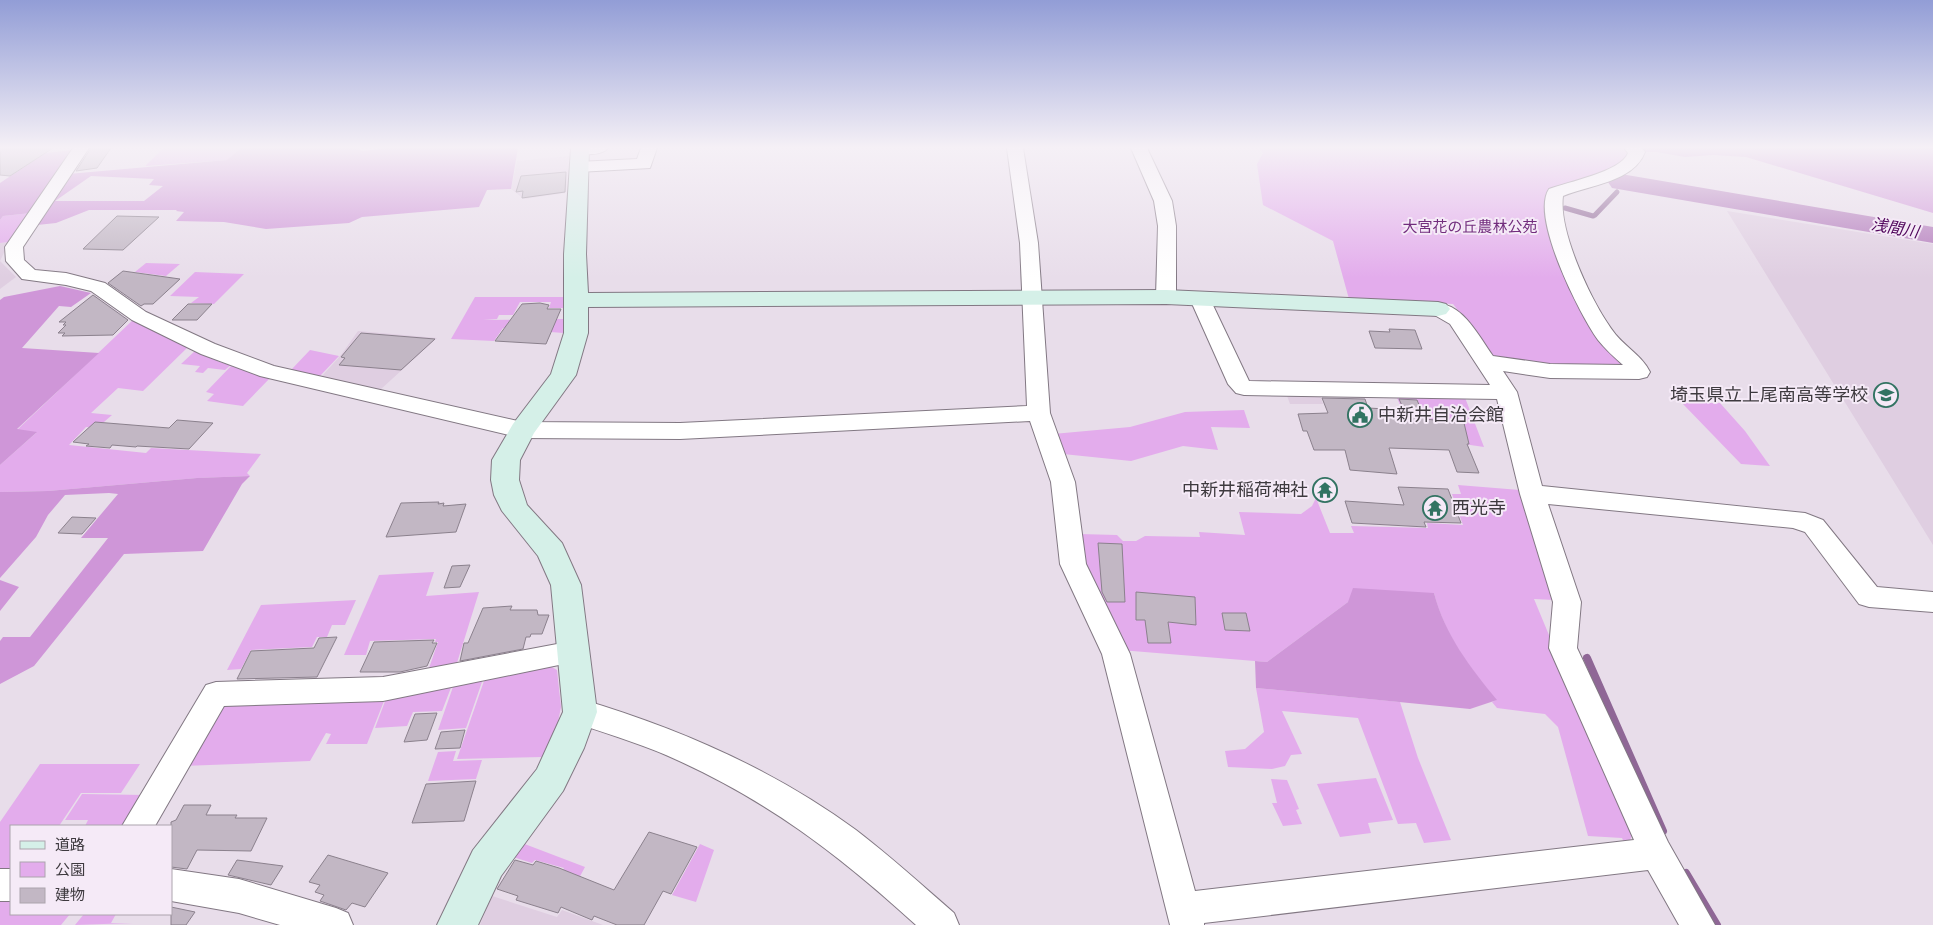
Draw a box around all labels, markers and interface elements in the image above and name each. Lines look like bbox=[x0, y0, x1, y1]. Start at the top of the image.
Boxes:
water label: 浅間川 bbox=[1870, 214, 1922, 242]
park label: 大宮花の丘農林公苑 bbox=[1402, 218, 1538, 236]
school or university icon: 埼玉県立上尾南高等学校 bbox=[1873, 382, 1899, 408]
place label: 埼玉県立上尾南高等学校 bbox=[1670, 384, 1868, 406]
public building icon: 中新井自治会館 bbox=[1347, 402, 1373, 428]
place label: 中新井自治会館 bbox=[1378, 404, 1504, 426]
temple icon: 中新井稲荷神社 bbox=[1312, 477, 1338, 503]
place label: 中新井稲荷神社 bbox=[1182, 479, 1308, 501]
temple icon: 西光寺 bbox=[1422, 495, 1448, 521]
place label: 西光寺 bbox=[1452, 497, 1506, 519]
legend bbox=[10, 825, 172, 915]
text: 道路 bbox=[55, 836, 85, 854]
text: 公園 bbox=[55, 861, 85, 879]
text: 建物 bbox=[55, 886, 85, 904]

